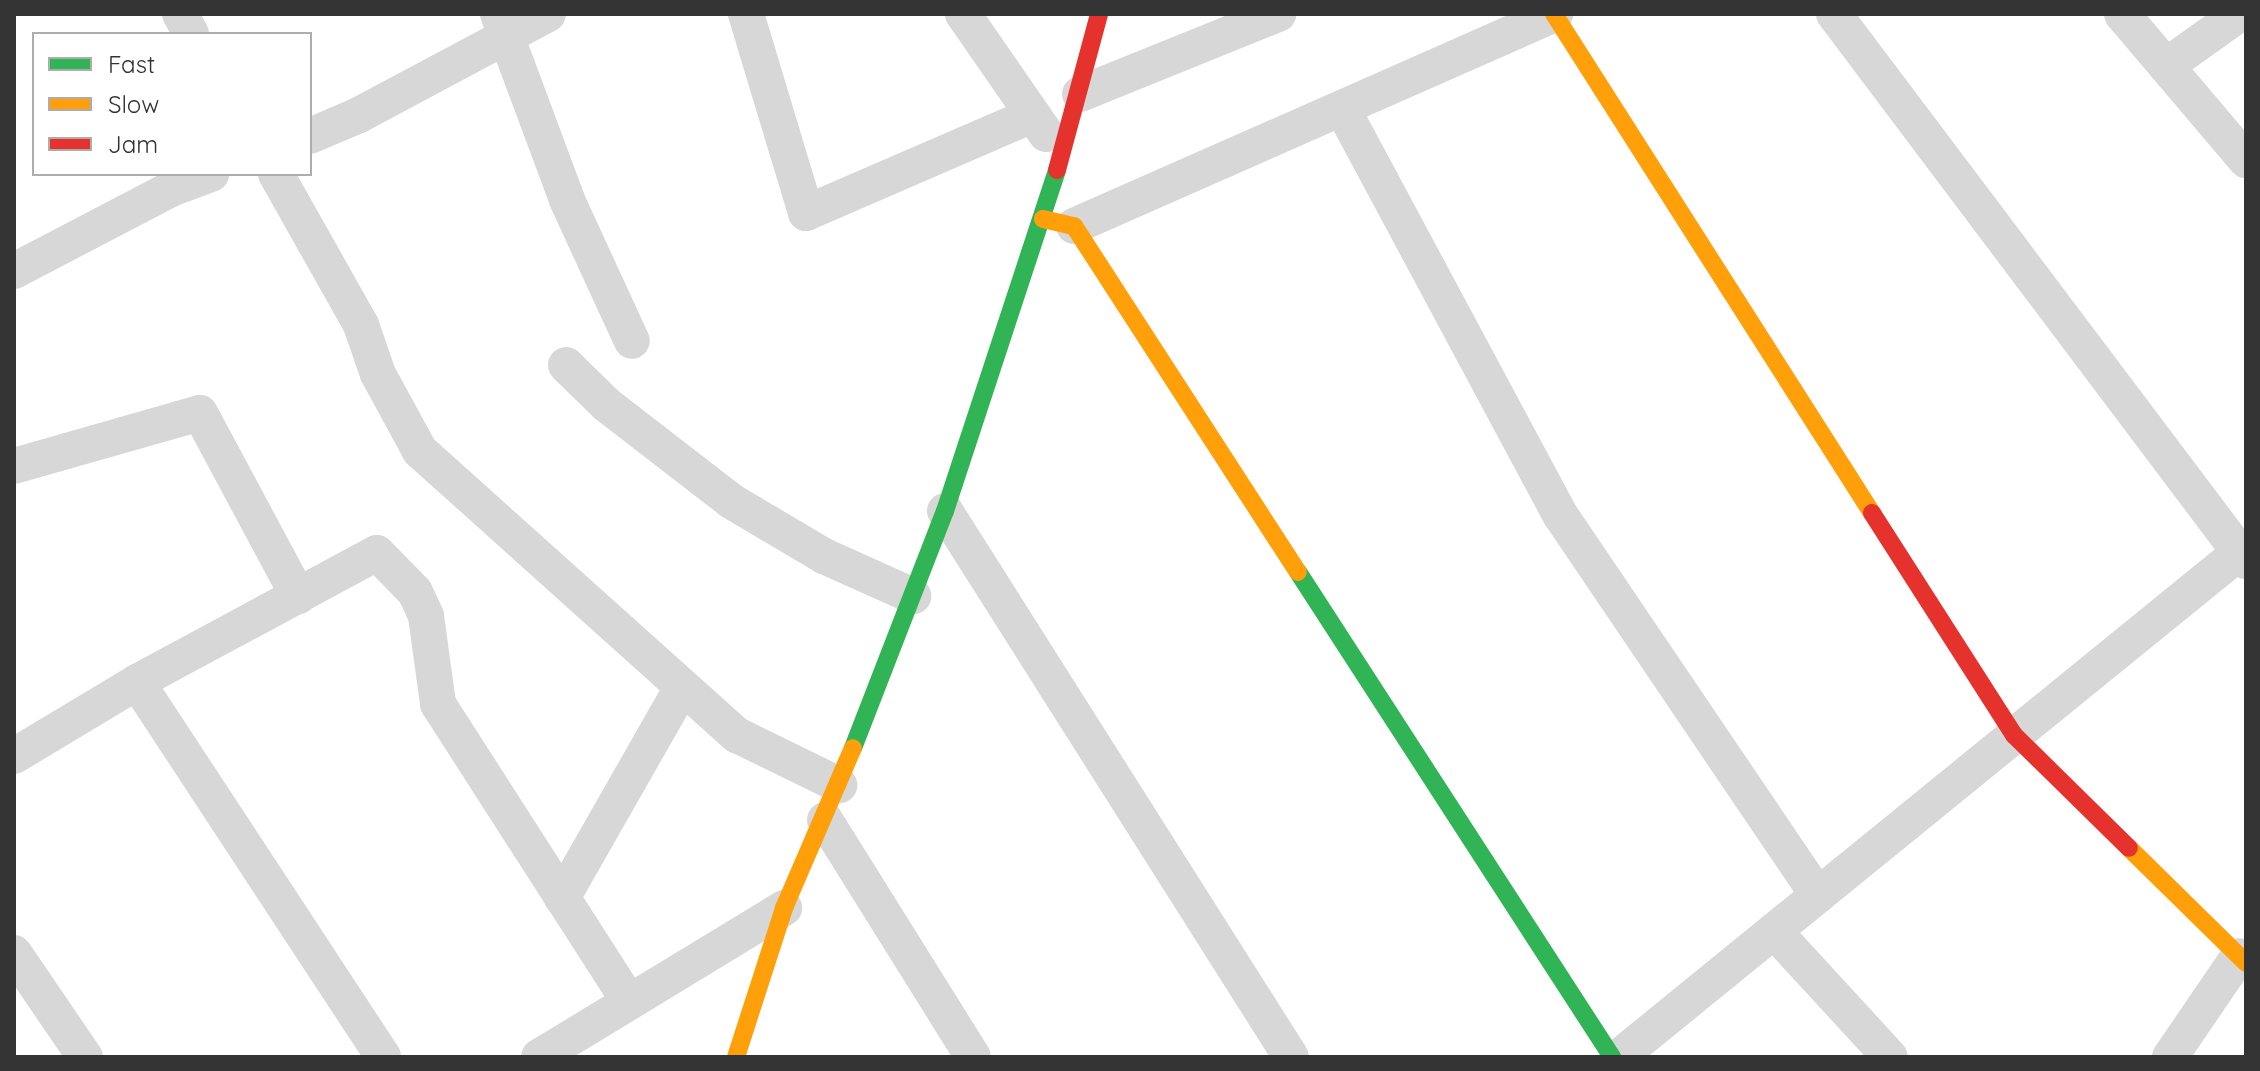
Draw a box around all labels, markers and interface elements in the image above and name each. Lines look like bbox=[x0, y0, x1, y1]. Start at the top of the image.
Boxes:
legend bbox=[32, 32, 312, 176]
text: Fast bbox=[108, 49, 155, 79]
text: Slow bbox=[108, 89, 159, 119]
text: Jam bbox=[108, 129, 158, 159]

